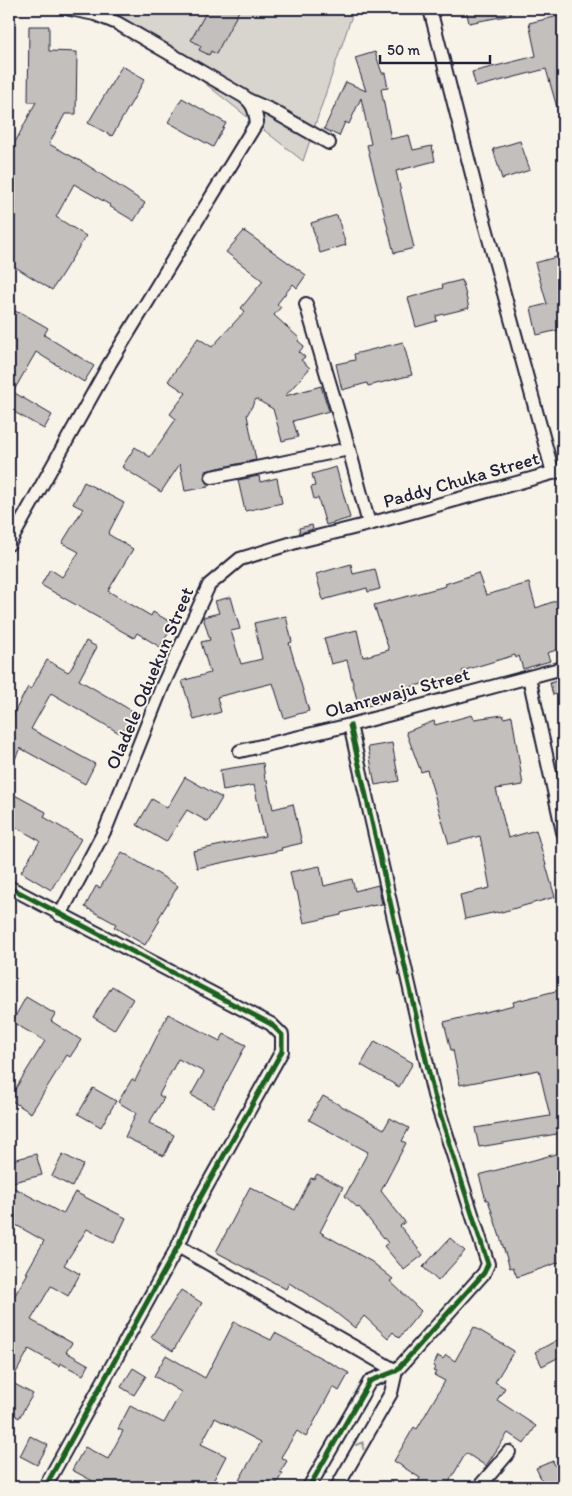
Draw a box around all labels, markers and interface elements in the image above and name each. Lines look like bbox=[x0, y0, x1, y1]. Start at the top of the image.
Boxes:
scale bar bbox=[380, 32, 490, 64]
text: 50 m bbox=[387, 41, 420, 59]
street label: Paddy Chuka Street bbox=[381, 446, 542, 513]
street label: Oladele Oduekun Street bbox=[101, 583, 198, 773]
street label: Olanrewaju Street bbox=[322, 662, 472, 723]
one-way arrow bbox=[355, 1441, 365, 1450]

